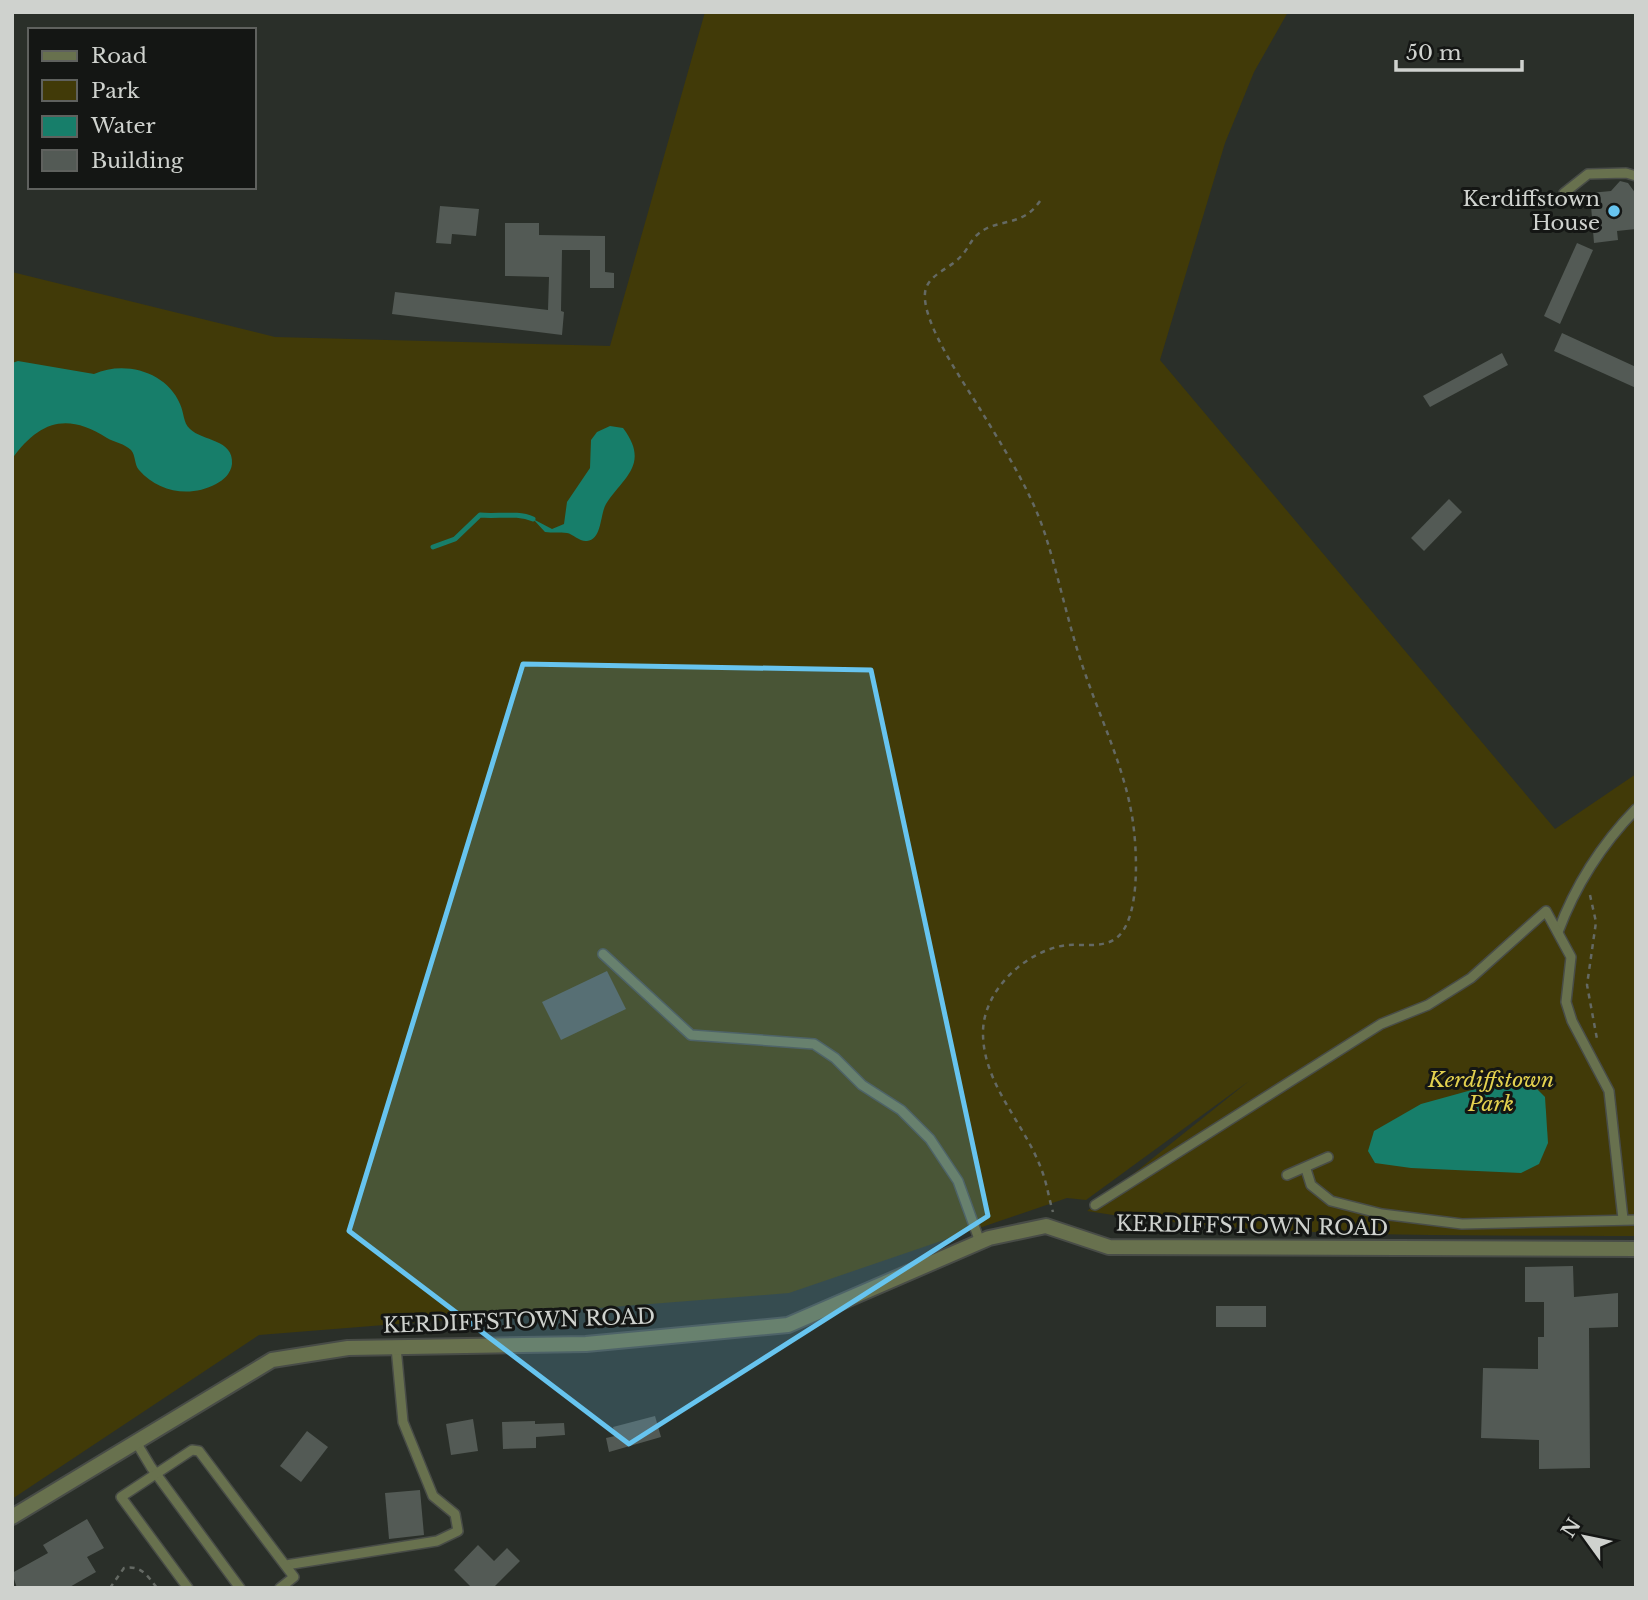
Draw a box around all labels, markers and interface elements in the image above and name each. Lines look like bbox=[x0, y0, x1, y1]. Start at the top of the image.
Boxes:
legend bbox=[28, 28, 256, 189]
scale bar bbox=[1396, 28, 1522, 72]
text: 50 m bbox=[1406, 40, 1462, 66]
text: Road bbox=[91, 43, 147, 69]
text: Park bbox=[91, 78, 140, 104]
text: Water bbox=[90, 113, 155, 139]
text: Building bbox=[91, 148, 184, 174]
place label: Kerdiffstown House bbox=[1462, 186, 1600, 236]
marker: Kerdiffstown House bbox=[1606, 203, 1622, 219]
park label: Kerdiffstown Park bbox=[1427, 1067, 1554, 1117]
street label: KERDIFFSTOWN ROAD bbox=[1116, 1211, 1388, 1241]
street label: KERDIFFSTOWN ROAD bbox=[382, 1303, 656, 1339]
north arrow bbox=[1550, 1502, 1620, 1572]
text: N bbox=[1557, 1514, 1586, 1542]

